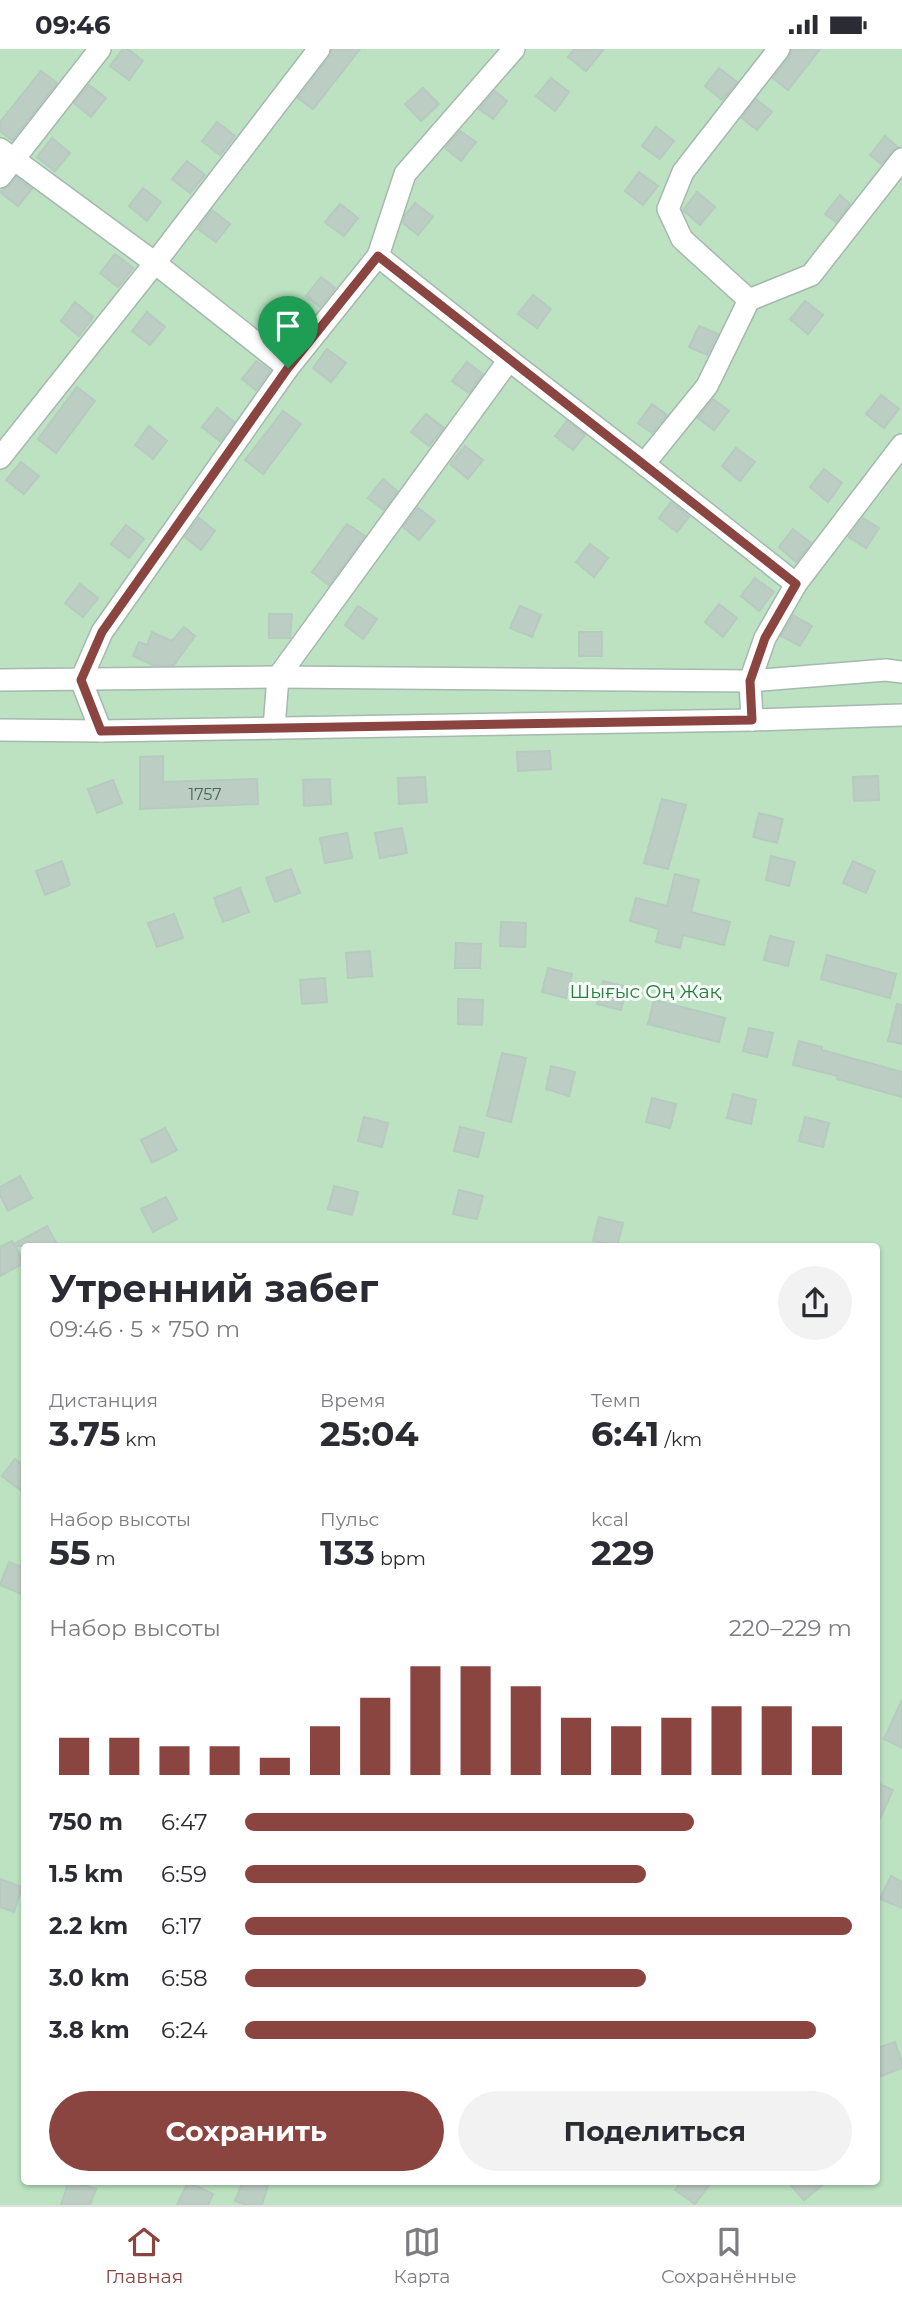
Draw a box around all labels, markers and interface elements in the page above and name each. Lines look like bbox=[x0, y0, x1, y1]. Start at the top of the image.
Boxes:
text: 09:46 bbox=[35, 9, 111, 41]
pin bbox=[258, 296, 318, 368]
icon: arrive bbox=[269, 307, 307, 345]
house number: 1757 bbox=[188, 785, 222, 804]
park label: Шығыс Оң Жақ bbox=[569, 980, 722, 1003]
text: Утренний забег bbox=[49, 1265, 378, 1312]
button: share bbox=[778, 1266, 852, 1340]
text: 09:46 · 5 × 750 m bbox=[49, 1315, 240, 1343]
text: Дистанция bbox=[49, 1389, 158, 1412]
text: Время bbox=[320, 1389, 386, 1412]
text: Темп bbox=[591, 1389, 641, 1412]
text: 3.75 bbox=[49, 1412, 120, 1455]
text: 25:04 bbox=[320, 1412, 419, 1455]
text: 6:41 bbox=[591, 1412, 659, 1455]
text: km bbox=[120, 1428, 157, 1451]
text: /km bbox=[659, 1428, 702, 1451]
text: Набор высоты bbox=[49, 1508, 191, 1531]
text: Пульс bbox=[320, 1508, 379, 1531]
text: kcal bbox=[591, 1508, 629, 1531]
text: 55 bbox=[49, 1531, 90, 1574]
text: 133 bbox=[320, 1531, 375, 1574]
text: 229 bbox=[591, 1531, 655, 1574]
text: m bbox=[90, 1547, 116, 1570]
text: bpm bbox=[375, 1547, 426, 1570]
text: Набор высоты bbox=[49, 1614, 221, 1642]
text: 220–229 m bbox=[729, 1614, 852, 1642]
text: 750 m bbox=[49, 1808, 123, 1836]
text: 6:47 bbox=[161, 1808, 208, 1836]
text: 1.5 km bbox=[49, 1860, 123, 1888]
text: 6:59 bbox=[161, 1860, 207, 1888]
text: 2.2 km bbox=[49, 1912, 128, 1940]
text: 6:17 bbox=[161, 1912, 202, 1940]
text: 3.0 km bbox=[49, 1964, 130, 1992]
text: 6:58 bbox=[161, 1964, 208, 1992]
text: 3.8 km bbox=[49, 2016, 130, 2044]
text: 6:24 bbox=[161, 2016, 208, 2044]
button: Сохранить bbox=[49, 2091, 444, 2171]
button: Поделиться bbox=[458, 2091, 852, 2171]
tab: Главная bbox=[105, 2223, 183, 2288]
tab: Карта bbox=[394, 2223, 450, 2288]
tab: Сохранённые bbox=[661, 2223, 797, 2288]

